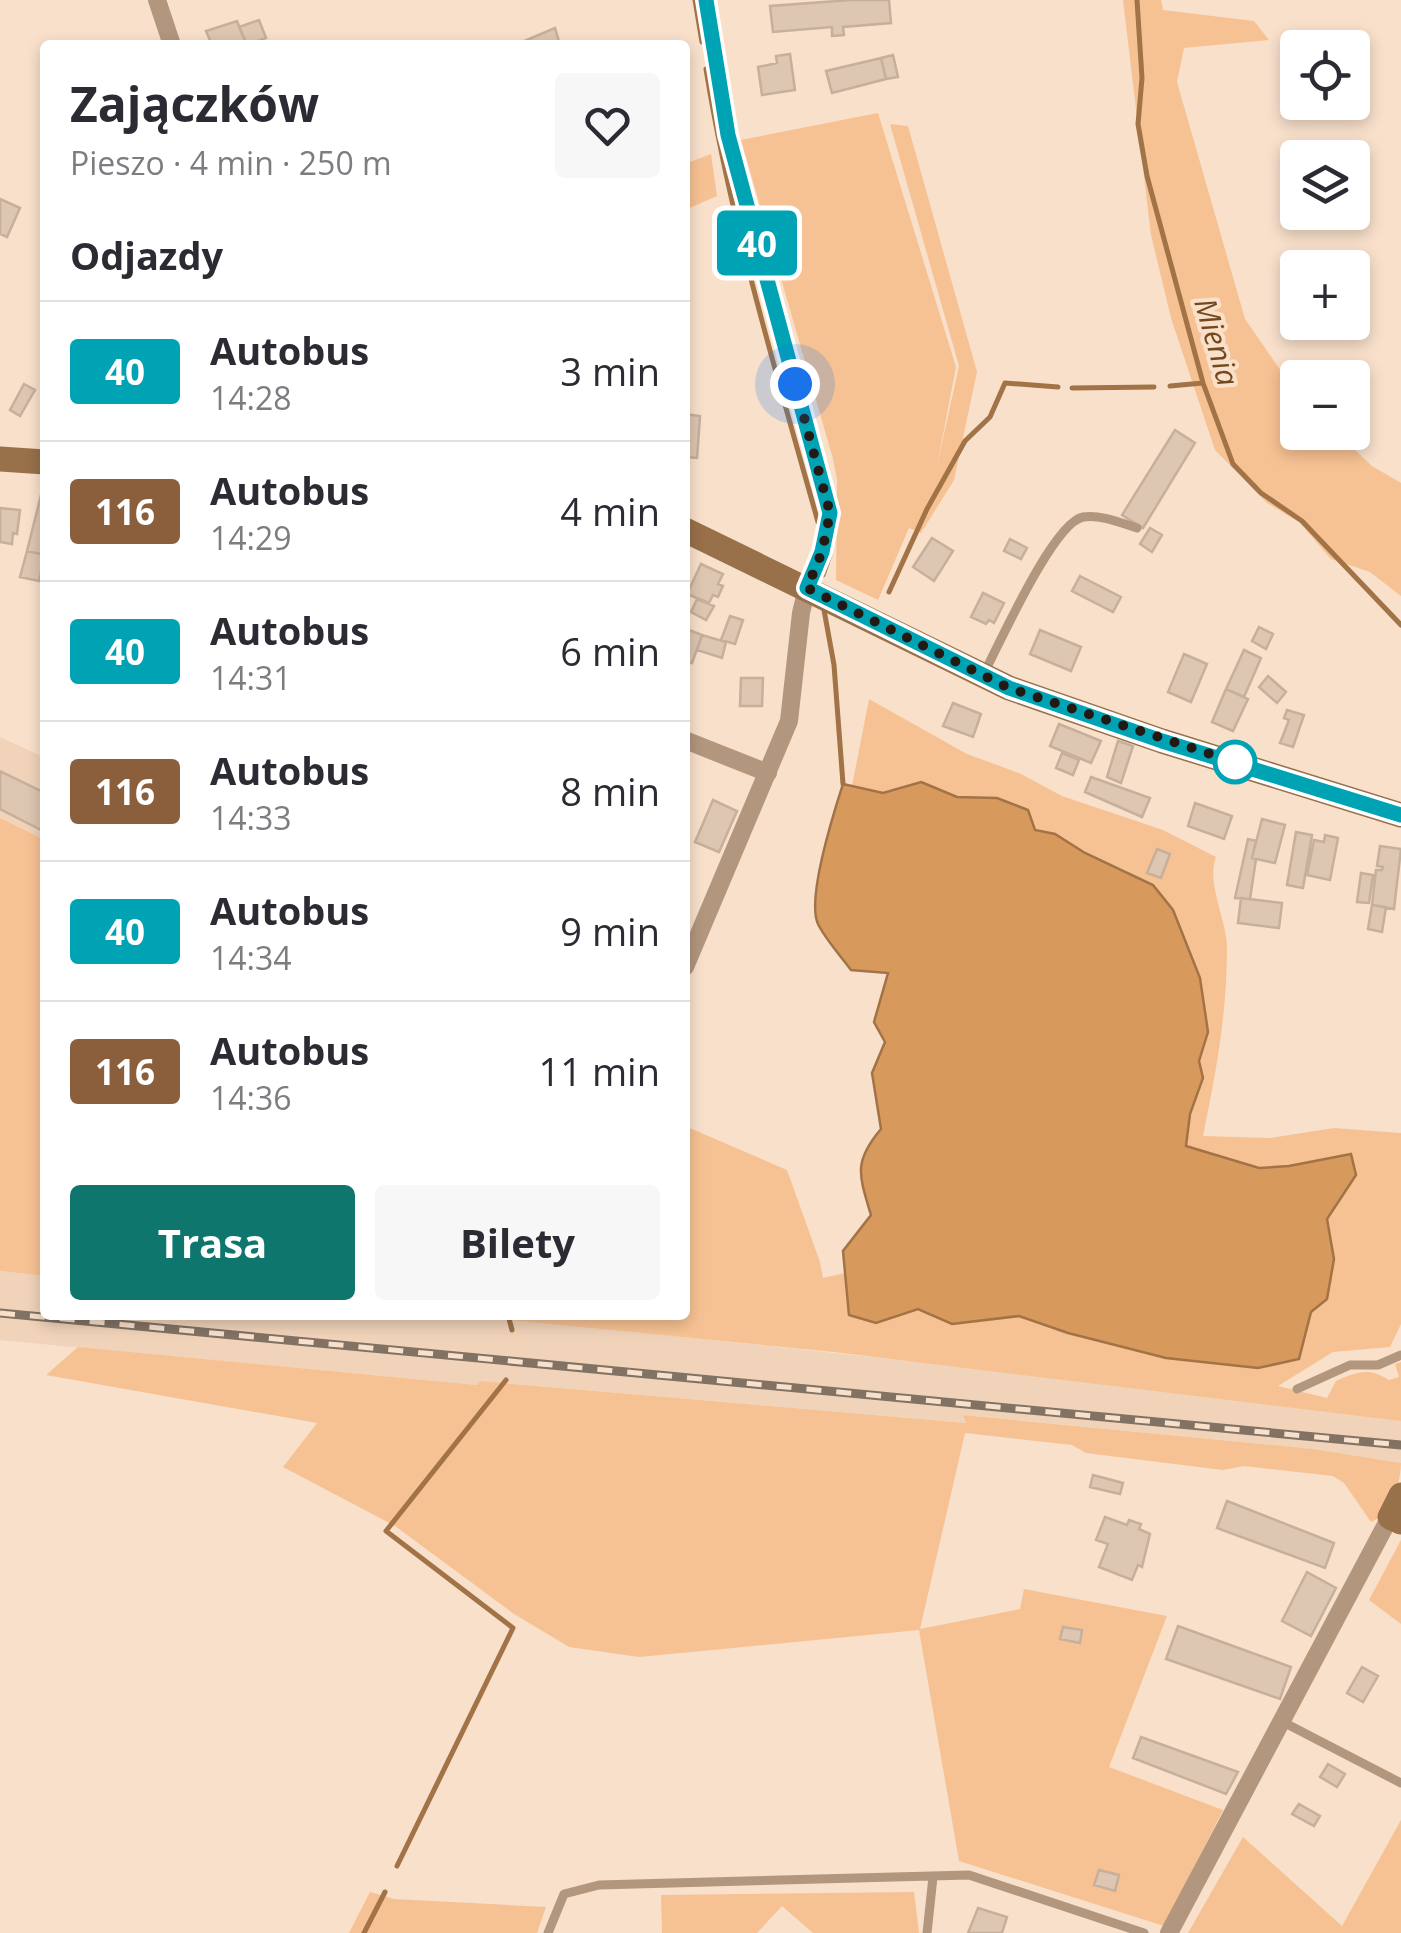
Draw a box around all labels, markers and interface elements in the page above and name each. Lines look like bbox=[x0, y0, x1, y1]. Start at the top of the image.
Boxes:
map controls bbox=[1280, 30, 1370, 450]
button: locate bbox=[1280, 30, 1370, 120]
text: Zajączków bbox=[70, 71, 319, 136]
button: heart bbox=[555, 73, 660, 178]
button: layers bbox=[1280, 140, 1370, 230]
text: Pieszo · 4 min · 250 m bbox=[70, 141, 392, 184]
line badge: 40 bbox=[712, 210, 802, 276]
text: 40 bbox=[737, 220, 777, 267]
text: Odjazdy bbox=[70, 229, 223, 281]
button: + bbox=[1280, 250, 1370, 340]
water label: Mienia bbox=[1185, 293, 1249, 390]
text: Autobus bbox=[210, 324, 369, 376]
text: 3 min bbox=[560, 345, 660, 397]
text: 40 bbox=[105, 348, 145, 395]
your location bbox=[770, 359, 820, 409]
button: − bbox=[1280, 360, 1370, 450]
text: 14:28 bbox=[210, 376, 292, 419]
text: Autobus bbox=[210, 464, 369, 516]
text: 4 min bbox=[560, 485, 660, 537]
text: 116 bbox=[95, 488, 155, 535]
text: 14:29 bbox=[210, 516, 292, 559]
text: Autobus bbox=[210, 604, 369, 656]
text: 6 min bbox=[560, 625, 660, 677]
text: 40 bbox=[105, 628, 145, 675]
text: 14:31 bbox=[210, 656, 292, 699]
unlabelled marker bbox=[1214, 741, 1256, 783]
text: Autobus bbox=[210, 744, 369, 796]
text: 8 min bbox=[560, 765, 660, 817]
text: 116 bbox=[95, 768, 155, 815]
text: 14:33 bbox=[210, 796, 292, 839]
text: Autobus bbox=[210, 884, 369, 936]
text: 9 min bbox=[560, 905, 660, 957]
text: 40 bbox=[105, 908, 145, 955]
text: 14:34 bbox=[210, 936, 292, 979]
text: Autobus bbox=[210, 1024, 369, 1076]
text: 11 min bbox=[539, 1045, 660, 1097]
text: 116 bbox=[95, 1048, 155, 1095]
text: 14:36 bbox=[210, 1076, 292, 1119]
button: Trasa bbox=[70, 1185, 355, 1300]
button: Bilety bbox=[375, 1185, 660, 1300]

